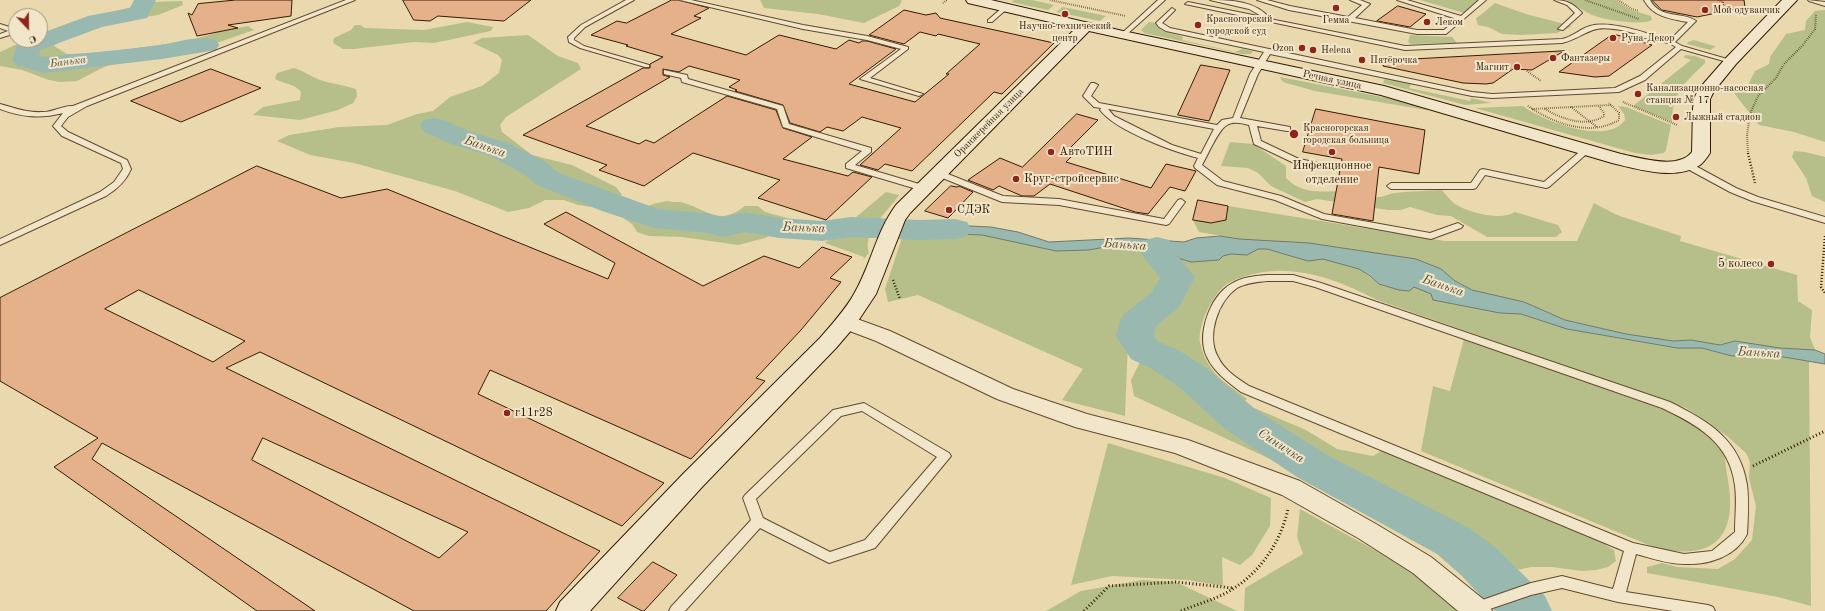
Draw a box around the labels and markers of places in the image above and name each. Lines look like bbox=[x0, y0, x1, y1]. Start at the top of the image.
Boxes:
marker: Гемма bbox=[1331, 3, 1341, 13]
place label: Мой одуванчик bbox=[1713, 4, 1780, 16]
marker: Мой одуванчик bbox=[1700, 5, 1710, 15]
marker: Научно-технический центр bbox=[1060, 9, 1070, 19]
place label: Красногорский городской суд bbox=[1206, 13, 1272, 36]
place label: Гемма bbox=[1323, 14, 1349, 26]
place label: Леком bbox=[1435, 16, 1463, 28]
marker: Леком bbox=[1422, 17, 1432, 27]
place label: Научно-технический центр bbox=[1019, 20, 1111, 44]
marker: Красногорский городской суд bbox=[1193, 20, 1203, 30]
place label: Руна-Декор bbox=[1621, 32, 1674, 44]
marker: Руна-Декор bbox=[1608, 33, 1618, 43]
place label: Ozon bbox=[1272, 42, 1294, 54]
marker: Ozon bbox=[1297, 43, 1307, 53]
place label: Helena bbox=[1321, 44, 1351, 56]
marker: Helena bbox=[1308, 45, 1318, 55]
place label: Фантазеры bbox=[1561, 52, 1610, 64]
marker: Фантазеры bbox=[1548, 53, 1558, 63]
place label: Пятёрочка bbox=[1370, 54, 1417, 66]
marker: Пятёрочка bbox=[1357, 55, 1367, 65]
place label: Магнит bbox=[1476, 61, 1509, 73]
marker: Магнит bbox=[1512, 62, 1522, 72]
place label: Канализационно-насосная станция № 17 bbox=[1646, 82, 1763, 106]
marker: Канализационно-насосная станция № 17 bbox=[1633, 89, 1643, 99]
place label: Лыжный стадион bbox=[1684, 111, 1761, 123]
marker: Лыжный стадион bbox=[1671, 112, 1681, 122]
place label: Красногорская городская больница bbox=[1303, 122, 1389, 146]
marker: Красногорская городская больница bbox=[1288, 128, 1300, 140]
place label: АвтоТИН bbox=[1059, 145, 1113, 159]
marker: АвтоТИН bbox=[1046, 147, 1056, 157]
marker: Инфекционное отделение bbox=[1327, 147, 1337, 157]
place label: Инфекционное отделение bbox=[1293, 159, 1371, 187]
place label: Круг-стройсервис bbox=[1024, 172, 1119, 186]
marker: Круг-стройсервис bbox=[1011, 174, 1021, 184]
place label: СДЭК bbox=[957, 203, 990, 217]
marker: СДЭК bbox=[944, 205, 954, 215]
place label: 5 колесо bbox=[1718, 257, 1763, 271]
marker: 5 колесо bbox=[1766, 259, 1776, 269]
place label: r11r28 bbox=[515, 406, 553, 420]
marker: r11r28 bbox=[502, 408, 512, 418]

